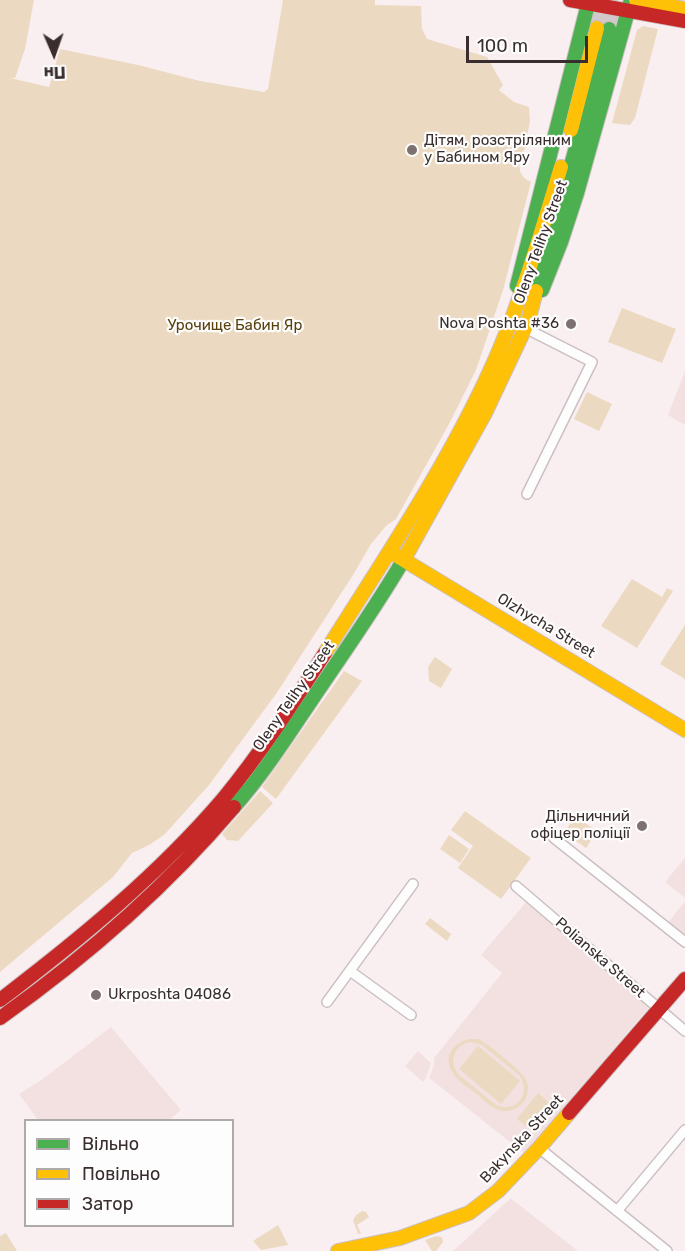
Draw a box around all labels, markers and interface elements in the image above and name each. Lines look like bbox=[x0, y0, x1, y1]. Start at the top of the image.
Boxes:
north arrow bbox=[24, 24, 84, 84]
scale bar bbox=[469, 24, 590, 62]
text: 100 m bbox=[477, 35, 528, 57]
text: Пн bbox=[43, 63, 66, 82]
place label: Дітям, розстріляним у Бабином Яру bbox=[424, 132, 571, 167]
marker: Дітям, розстріляним у Бабином Яру bbox=[405, 143, 419, 157]
street label: Oleny Telihy Street bbox=[510, 178, 572, 306]
place label: Nova Poshta #36 bbox=[439, 315, 559, 333]
park label: Урочище Бабин Яр bbox=[168, 317, 302, 335]
marker: Nova Poshta #36 bbox=[564, 317, 578, 331]
street label: Olzhycha Street bbox=[494, 590, 598, 662]
street label: Oleny Telihy Street bbox=[249, 638, 339, 754]
place label: Дільничний офіцер поліції bbox=[531, 808, 630, 843]
marker: Дільничний офіцер поліції bbox=[635, 819, 649, 833]
street label: Polianska Street bbox=[551, 914, 649, 1002]
place label: Ukrposhta 04086 bbox=[108, 986, 231, 1004]
marker: Ukrposhta 04086 bbox=[89, 988, 103, 1002]
street label: Bakynska Street bbox=[477, 1091, 567, 1187]
legend bbox=[24, 1119, 234, 1227]
text: Вільно bbox=[82, 1133, 139, 1155]
text: Повільно bbox=[82, 1163, 160, 1185]
text: Затор bbox=[82, 1193, 133, 1215]

